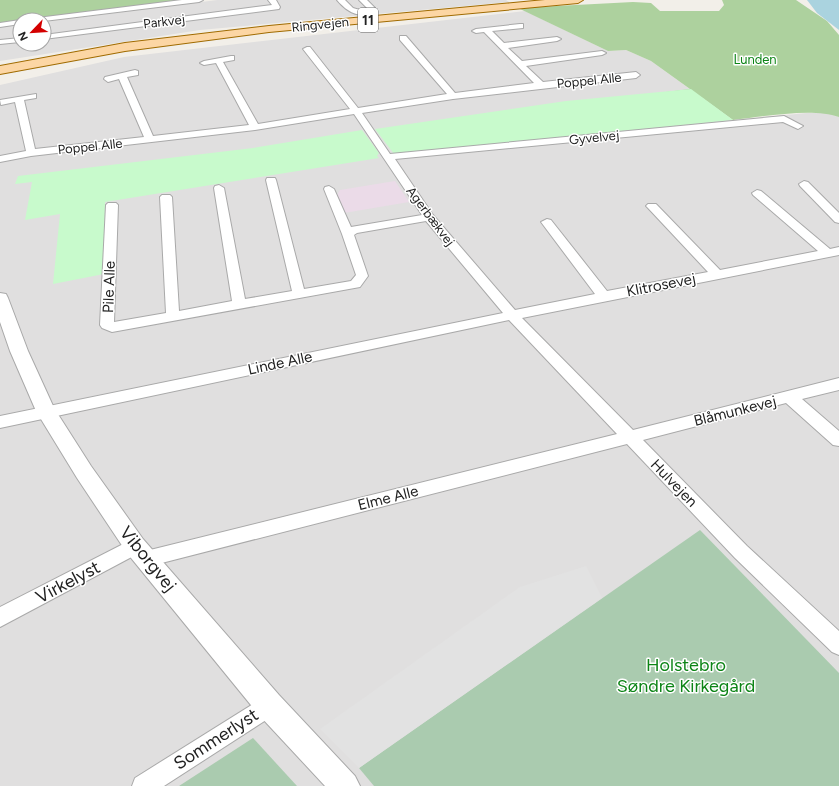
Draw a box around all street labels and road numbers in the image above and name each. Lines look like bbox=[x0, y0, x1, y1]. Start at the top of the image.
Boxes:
road number: 11 bbox=[358, 8, 378, 32]
street label: Parkvej bbox=[142, 11, 186, 31]
street label: Ringvejen bbox=[291, 14, 349, 35]
street label: Poppel Alle bbox=[556, 70, 622, 91]
street label: Gyvelvej bbox=[568, 127, 620, 148]
street label: Poppel Alle bbox=[57, 136, 123, 157]
street label: Agerbækvej bbox=[403, 184, 458, 249]
street label: Pile Alle bbox=[99, 261, 119, 313]
street label: Klitrosevej bbox=[625, 269, 697, 301]
street label: Linde Alle bbox=[246, 347, 314, 379]
street label: Blåmunkevej bbox=[692, 392, 778, 430]
street label: Hulvejen bbox=[647, 455, 701, 511]
street label: Elme Alle bbox=[356, 482, 420, 514]
street label: Viborgvej bbox=[115, 522, 181, 596]
street label: Virkelyst bbox=[32, 556, 104, 608]
street label: Sommerlyst bbox=[169, 703, 263, 775]

